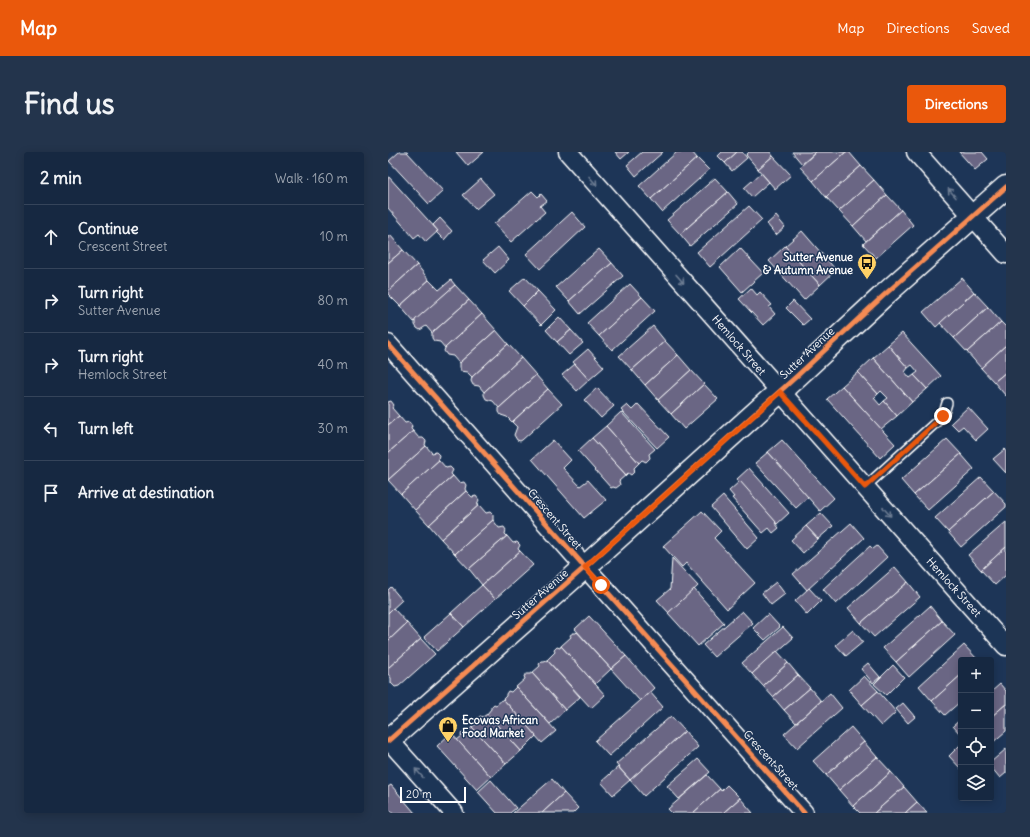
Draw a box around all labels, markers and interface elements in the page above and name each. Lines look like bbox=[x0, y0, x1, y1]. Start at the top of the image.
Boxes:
text: Map bbox=[20, 16, 57, 40]
text: Map bbox=[837, 19, 864, 37]
text: Directions bbox=[886, 19, 950, 37]
text: Saved bbox=[972, 19, 1010, 37]
button: Directions bbox=[907, 85, 1006, 123]
text: Find us bbox=[24, 86, 115, 122]
text: 2 min bbox=[40, 167, 82, 189]
text: Walk · 160 m bbox=[275, 170, 348, 187]
one-way arrow bbox=[589, 176, 598, 186]
one-way arrow bbox=[947, 188, 957, 198]
text: Continue bbox=[78, 219, 139, 238]
icon: ahead bbox=[40, 226, 62, 248]
text: 10 m bbox=[320, 228, 348, 245]
text: Crescent Street bbox=[78, 238, 167, 255]
place label: Sutter Avenue & Autumn Avenue bbox=[763, 250, 853, 277]
bus stop icon: Sutter Avenue & Autumn Avenue bbox=[856, 252, 878, 280]
one-way arrow bbox=[675, 273, 684, 284]
text: Turn right bbox=[78, 283, 143, 302]
icon: right bbox=[40, 290, 62, 312]
text: 80 m bbox=[317, 292, 348, 309]
text: Sutter Avenue bbox=[78, 302, 160, 319]
street label: Hemlock Street bbox=[709, 312, 769, 378]
street label: Sutter Avenue bbox=[777, 324, 837, 382]
text: Turn right bbox=[78, 347, 143, 366]
icon: right bbox=[40, 354, 62, 376]
text: 40 m bbox=[317, 356, 348, 373]
text: Hemlock Street bbox=[78, 366, 167, 383]
route end bbox=[934, 407, 952, 425]
icon: left bbox=[40, 418, 62, 440]
text: Turn left bbox=[78, 419, 133, 438]
text: 30 m bbox=[318, 420, 348, 437]
icon: arrive bbox=[40, 482, 62, 504]
text: Arrive at destination bbox=[78, 483, 214, 502]
street label: Crescent Street bbox=[525, 486, 585, 552]
one-way arrow bbox=[882, 507, 891, 517]
street label: Hemlock Street bbox=[924, 554, 985, 620]
street label: Sutter Avenue bbox=[509, 566, 571, 622]
route start bbox=[592, 576, 610, 594]
map controls bbox=[958, 657, 994, 801]
button: + bbox=[958, 657, 994, 693]
button: − bbox=[958, 693, 994, 729]
place label: Ecowas African Food Market bbox=[462, 713, 539, 740]
shop icon: Ecowas African Food Market bbox=[437, 715, 459, 743]
street label: Crescent Street bbox=[741, 727, 802, 793]
button: locate bbox=[958, 729, 994, 765]
button: layers bbox=[958, 765, 994, 801]
one-way arrow bbox=[415, 769, 424, 779]
scale bar bbox=[400, 785, 466, 804]
text: 20 m bbox=[406, 787, 432, 801]

